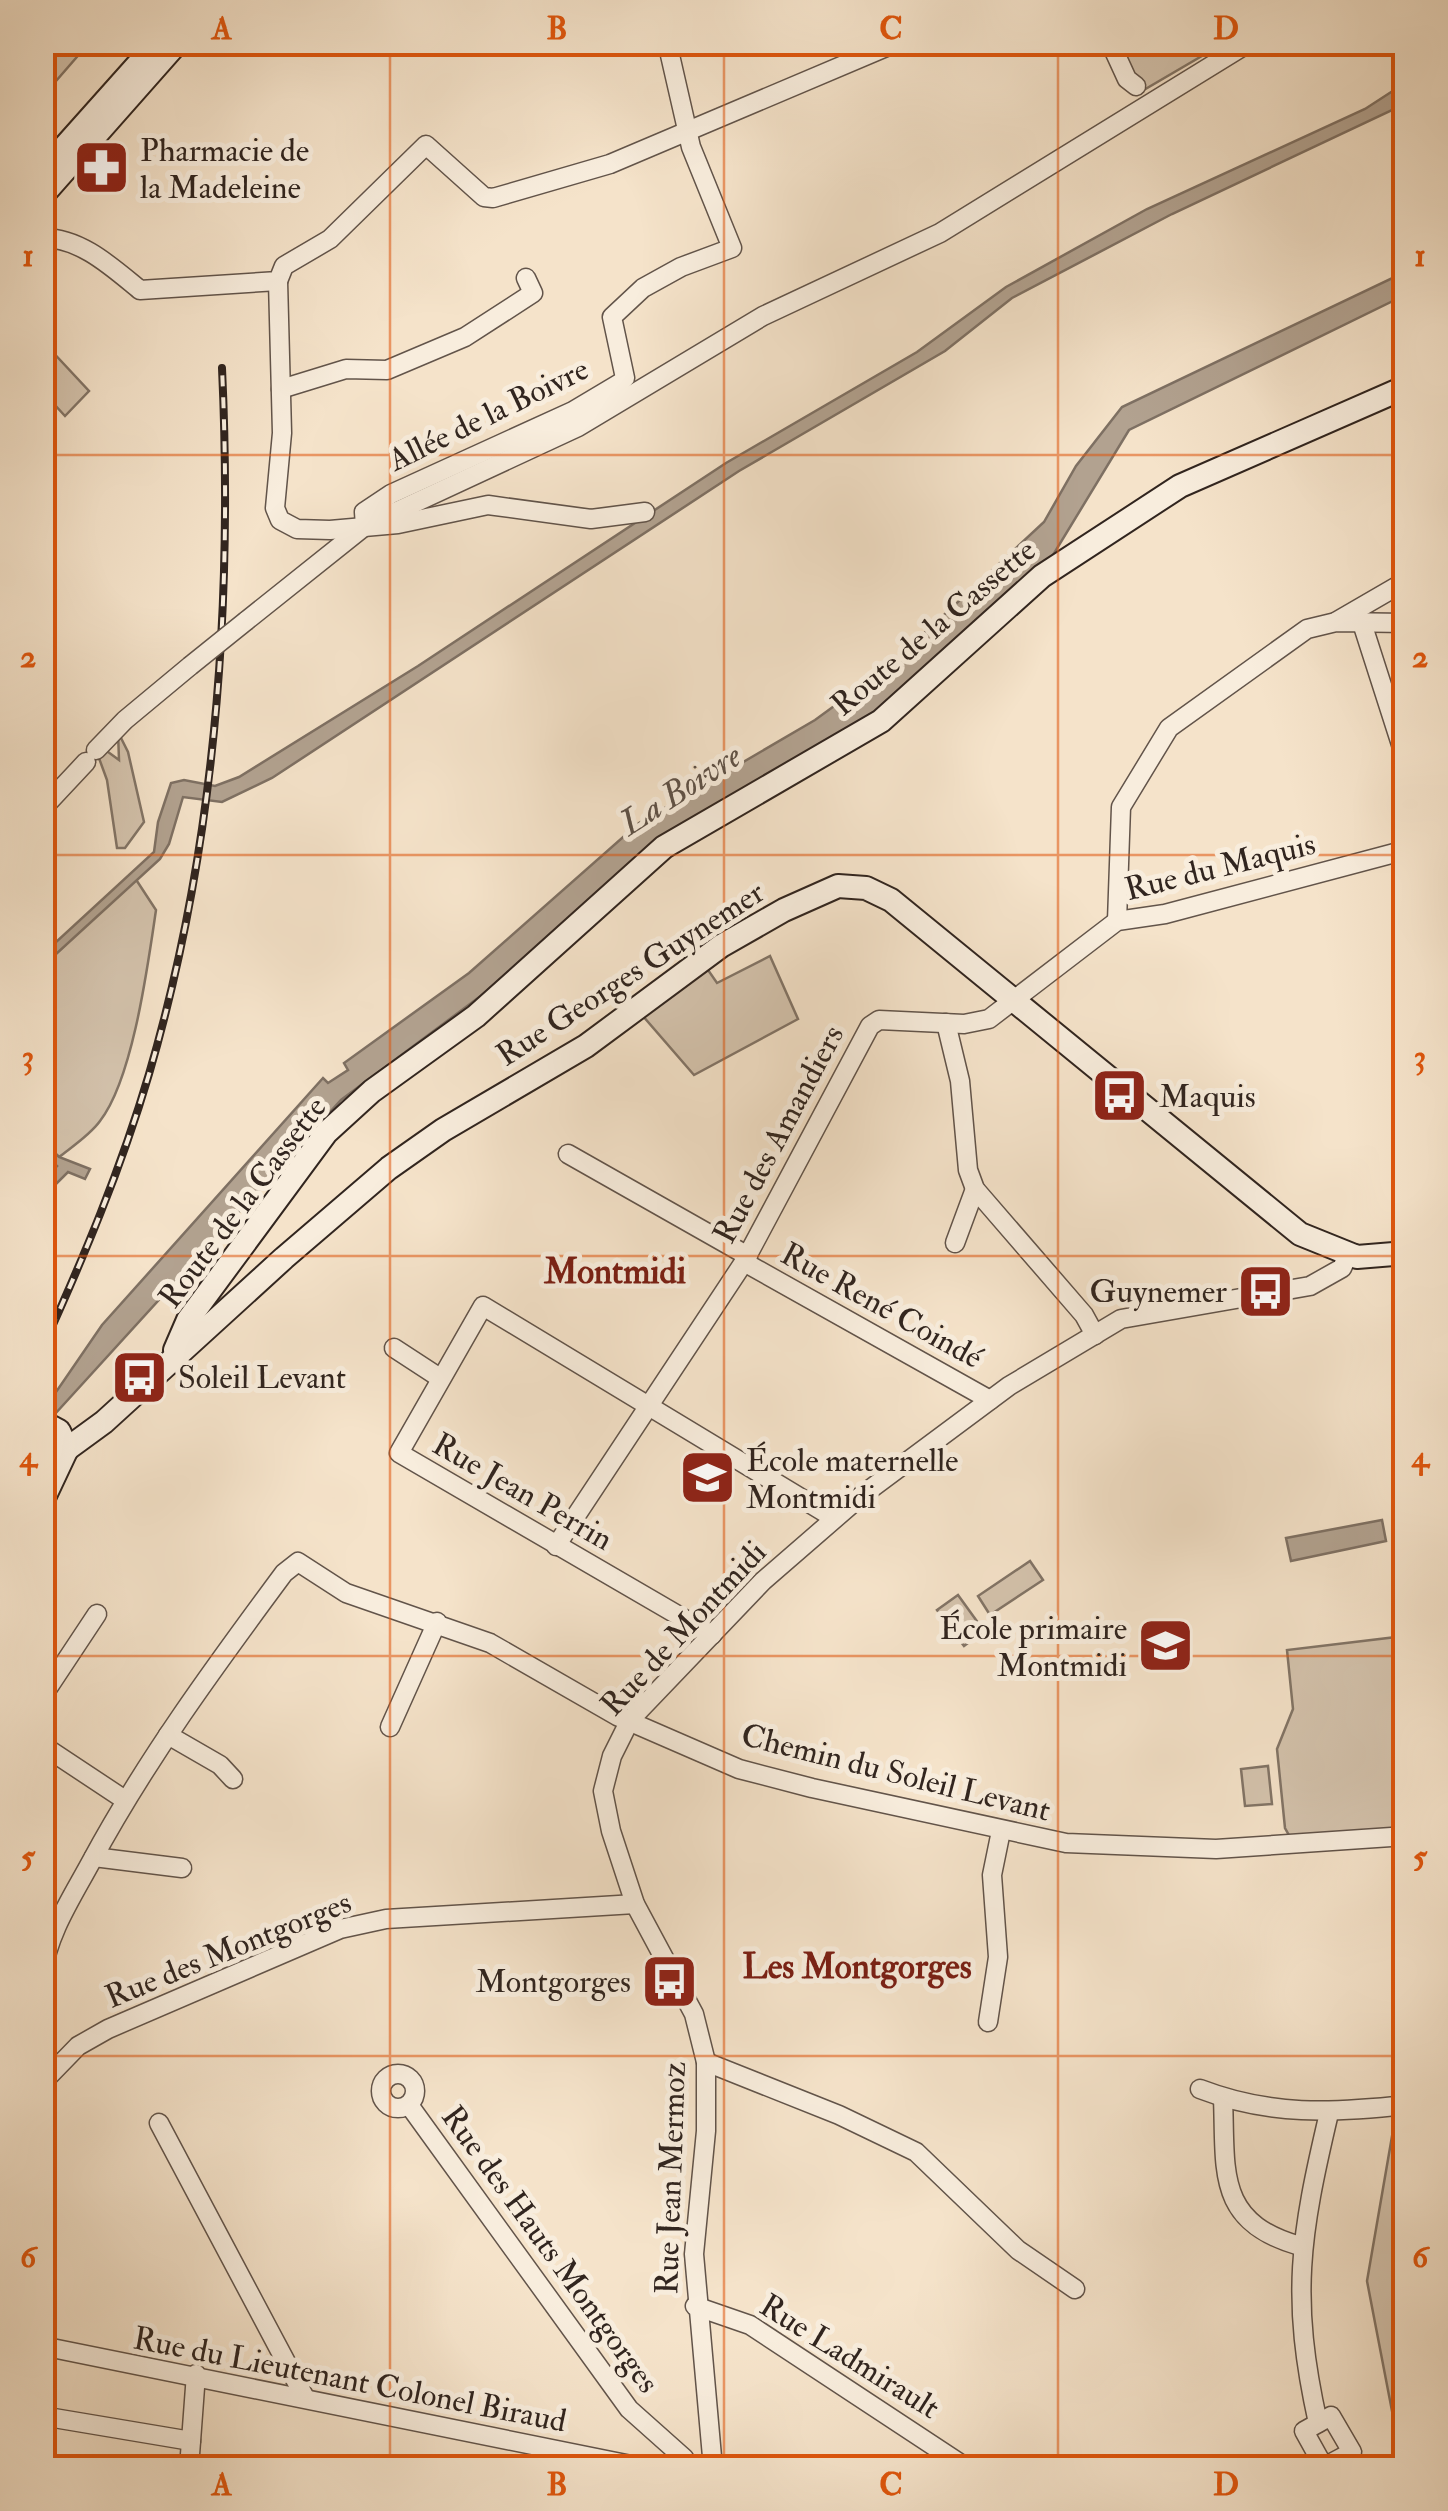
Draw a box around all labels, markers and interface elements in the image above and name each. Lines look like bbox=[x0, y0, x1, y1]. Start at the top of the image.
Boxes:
text: A bbox=[210, 9, 233, 49]
text: B bbox=[547, 9, 567, 49]
text: C bbox=[879, 9, 903, 49]
text: D bbox=[1213, 9, 1239, 49]
place label: Pharmacie de la Madeleine bbox=[140, 131, 309, 208]
pharmacy icon: Pharmacie de la Madeleine bbox=[71, 138, 131, 198]
text: 1 bbox=[22, 236, 34, 276]
text: 1 bbox=[1414, 236, 1426, 276]
street label: Allée de la Boivre bbox=[381, 349, 595, 481]
street label: Route de la Cassette bbox=[823, 531, 1044, 725]
text: 2 bbox=[20, 637, 36, 677]
text: 2 bbox=[1412, 637, 1428, 677]
water label: La Boivre bbox=[610, 734, 750, 847]
street label: Rue du Maquis bbox=[1121, 824, 1320, 910]
street label: Rue Georges Guynemer bbox=[489, 872, 772, 1075]
street label: Rue des Amandiers bbox=[705, 1019, 853, 1250]
text: 3 bbox=[22, 1037, 34, 1077]
text: 3 bbox=[1414, 1037, 1426, 1077]
bus stop icon: Maquis bbox=[1090, 1066, 1150, 1126]
place label: Maquis bbox=[1159, 1077, 1256, 1117]
street label: Route de la Cassette bbox=[150, 1089, 335, 1316]
street label: Rue René Coindé bbox=[774, 1234, 990, 1378]
district label: Montmidi bbox=[543, 1250, 687, 1294]
bus stop icon: Guynemer bbox=[1236, 1261, 1296, 1321]
place label: Guynemer bbox=[1090, 1272, 1227, 1312]
bus stop icon: Soleil Levant bbox=[109, 1347, 169, 1407]
place label: Soleil Levant bbox=[178, 1358, 346, 1398]
street label: Rue Jean Perrin bbox=[425, 1424, 620, 1560]
text: 4 bbox=[18, 1437, 38, 1477]
text: 4 bbox=[1410, 1437, 1430, 1477]
place label: École maternelle Montmidi bbox=[746, 1441, 958, 1518]
school or university icon: École maternelle Montmidi bbox=[677, 1448, 737, 1508]
street label: Rue de Montmidi bbox=[592, 1533, 775, 1725]
place label: École primaire Montmidi bbox=[940, 1609, 1127, 1686]
school or university icon: École primaire Montmidi bbox=[1136, 1616, 1196, 1676]
street label: Chemin du Soleil Levant bbox=[737, 1715, 1054, 1831]
text: 5 bbox=[21, 1837, 36, 1877]
text: 5 bbox=[1413, 1837, 1428, 1877]
street label: Rue des Montgorges bbox=[100, 1882, 357, 2017]
district label: Les Montgorges bbox=[742, 1945, 972, 1989]
bus stop icon: Montgorges bbox=[640, 1951, 700, 2011]
place label: Montgorges bbox=[476, 1962, 631, 2002]
street label: Rue Jean Mermoz bbox=[647, 2061, 695, 2295]
street label: Rue des Hauts Montgorges bbox=[432, 2098, 668, 2401]
text: 6 bbox=[20, 2237, 39, 2277]
text: 6 bbox=[1412, 2237, 1431, 2277]
street label: Rue Ladmirault bbox=[752, 2286, 947, 2428]
street label: Rue du Lieutenant Colonel Biraud bbox=[130, 2318, 570, 2442]
text: A bbox=[210, 2465, 233, 2505]
text: B bbox=[547, 2465, 567, 2505]
text: C bbox=[879, 2465, 903, 2505]
text: D bbox=[1213, 2465, 1239, 2505]

